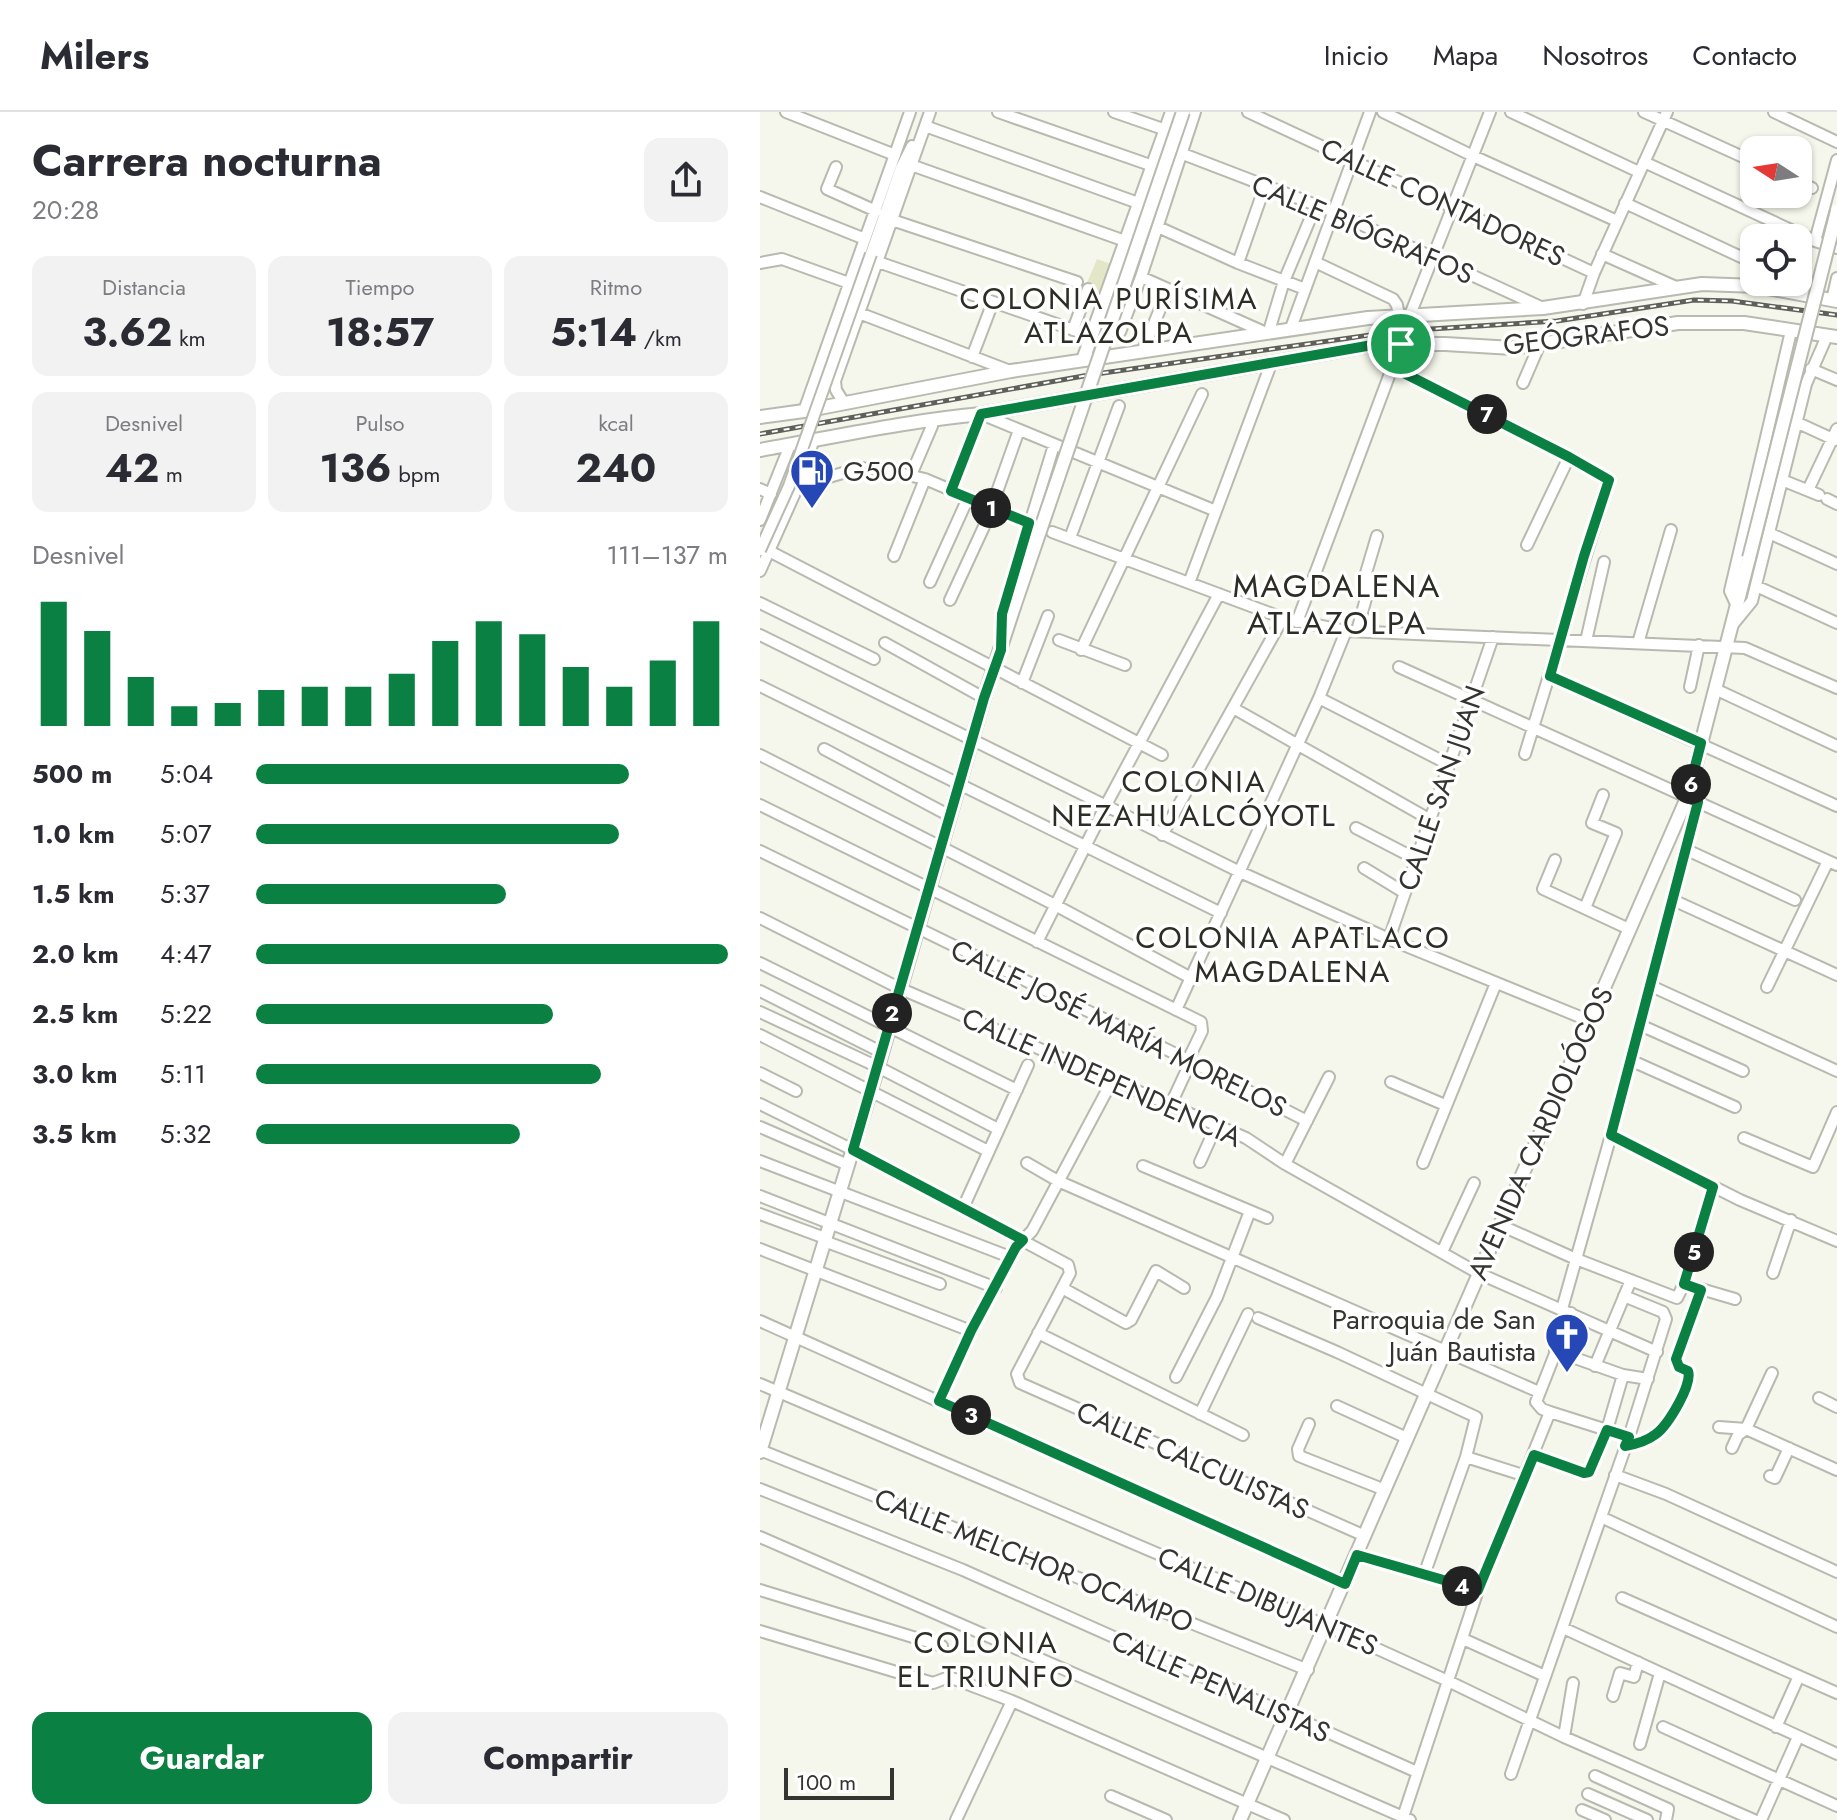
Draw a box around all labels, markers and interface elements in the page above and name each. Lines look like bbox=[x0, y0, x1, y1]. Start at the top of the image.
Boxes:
text: Milers bbox=[40, 28, 149, 83]
text: Inicio bbox=[1324, 35, 1389, 76]
text: Mapa bbox=[1433, 35, 1498, 76]
text: Nosotros bbox=[1542, 35, 1648, 76]
text: Contacto bbox=[1692, 35, 1797, 76]
street label: CALLE CONTADORES bbox=[1314, 128, 1572, 277]
text: Carrera nocturna bbox=[32, 129, 382, 193]
north arrow bbox=[1740, 136, 1812, 208]
map controls bbox=[1740, 136, 1812, 296]
button: share bbox=[644, 138, 728, 222]
street label: CALLE BIÓGRAFOS bbox=[1245, 164, 1480, 295]
text: 20:28 bbox=[32, 191, 99, 229]
button: locate bbox=[1740, 224, 1812, 296]
text: Distancia bbox=[102, 271, 186, 303]
text: Tiempo bbox=[346, 271, 415, 303]
text: Ritmo bbox=[590, 271, 642, 303]
district label: COLONIA PURÍSIMA ATLAZOLPA bbox=[959, 277, 1259, 354]
text: 3.62 bbox=[82, 303, 172, 361]
text: 18:57 bbox=[326, 303, 434, 361]
text: 5:14 bbox=[550, 303, 637, 361]
street label: GEÓGRAFOS bbox=[1501, 305, 1671, 366]
pin bbox=[1367, 310, 1435, 378]
text: km bbox=[172, 322, 206, 354]
text: /km bbox=[637, 322, 682, 354]
icon: arrive bbox=[1379, 322, 1423, 366]
pin: 7 bbox=[1467, 394, 1507, 434]
text: 7 bbox=[1480, 398, 1494, 430]
text: Desnivel bbox=[105, 407, 183, 439]
text: Pulso bbox=[355, 407, 405, 439]
text: kcal bbox=[598, 407, 634, 439]
text: 42 bbox=[105, 439, 159, 497]
text: 136 bbox=[320, 439, 392, 497]
text: 240 bbox=[576, 439, 656, 497]
fuel station icon: G500 bbox=[788, 447, 836, 510]
place label: G500 bbox=[843, 451, 914, 492]
text: m bbox=[159, 458, 183, 490]
text: bpm bbox=[392, 458, 440, 490]
pin: 1 bbox=[971, 488, 1011, 528]
text: 1 bbox=[985, 492, 997, 524]
text: Desnivel bbox=[32, 536, 124, 574]
text: 111–137 m bbox=[606, 536, 728, 574]
district label: MAGDALENA ATLAZOLPA bbox=[1233, 563, 1441, 646]
street label: CALLE SAN JUAN bbox=[1387, 680, 1496, 896]
text: 500 m bbox=[32, 755, 112, 793]
text: 5:04 bbox=[160, 755, 213, 793]
district label: COLONIA NEZAHUALCÓYOTL bbox=[1051, 760, 1337, 837]
pin: 6 bbox=[1671, 764, 1711, 804]
text: 6 bbox=[1684, 768, 1698, 800]
text: 1.0 km bbox=[32, 815, 115, 853]
text: 5:07 bbox=[160, 815, 212, 853]
text: 1.5 km bbox=[32, 875, 115, 913]
text: 5:37 bbox=[160, 875, 210, 913]
district label: COLONIA APATLACO MAGDALENA bbox=[1135, 916, 1451, 993]
street label: CALLE JOSÉ MARÍA MORELOS bbox=[944, 929, 1294, 1128]
text: 2.0 km bbox=[32, 935, 119, 973]
text: 4:47 bbox=[160, 935, 212, 973]
street label: AVENIDA CARDIOLÓGOS bbox=[1457, 980, 1624, 1286]
pin: 2 bbox=[872, 993, 912, 1033]
text: 2.5 km bbox=[32, 995, 118, 1033]
text: 5:22 bbox=[160, 995, 212, 1033]
text: 2 bbox=[885, 997, 899, 1029]
street label: CALLE INDEPENDENCIA bbox=[955, 997, 1249, 1158]
text: 3.0 km bbox=[32, 1055, 117, 1093]
text: 5:11 bbox=[160, 1055, 206, 1093]
text: 3.5 km bbox=[32, 1115, 117, 1153]
text: 5:32 bbox=[160, 1115, 211, 1153]
pin: 5 bbox=[1674, 1232, 1714, 1272]
text: 5 bbox=[1687, 1236, 1701, 1268]
place label: Parroquia de San Juán Bautista bbox=[1332, 1299, 1536, 1372]
church icon: Parroquia de San Juán Bautista bbox=[1543, 1311, 1591, 1374]
street label: CALLE CALCULISTAS bbox=[1070, 1391, 1316, 1530]
pin: 3 bbox=[951, 1395, 991, 1435]
text: 3 bbox=[964, 1399, 978, 1431]
street label: CALLE MELCHOR OCAMPO bbox=[868, 1478, 1200, 1643]
street label: CALLE DIBUJANTES bbox=[1151, 1536, 1384, 1666]
pin: 4 bbox=[1442, 1566, 1482, 1606]
text: 4 bbox=[1454, 1570, 1470, 1602]
street label: CALLE PENALISTAS bbox=[1105, 1620, 1337, 1753]
district label: COLONIA EL TRIUNFO bbox=[897, 1621, 1075, 1698]
button: Guardar bbox=[32, 1712, 372, 1804]
button: Compartir bbox=[388, 1712, 728, 1804]
scale bar bbox=[784, 1764, 894, 1800]
text: 100 m bbox=[796, 1766, 856, 1798]

